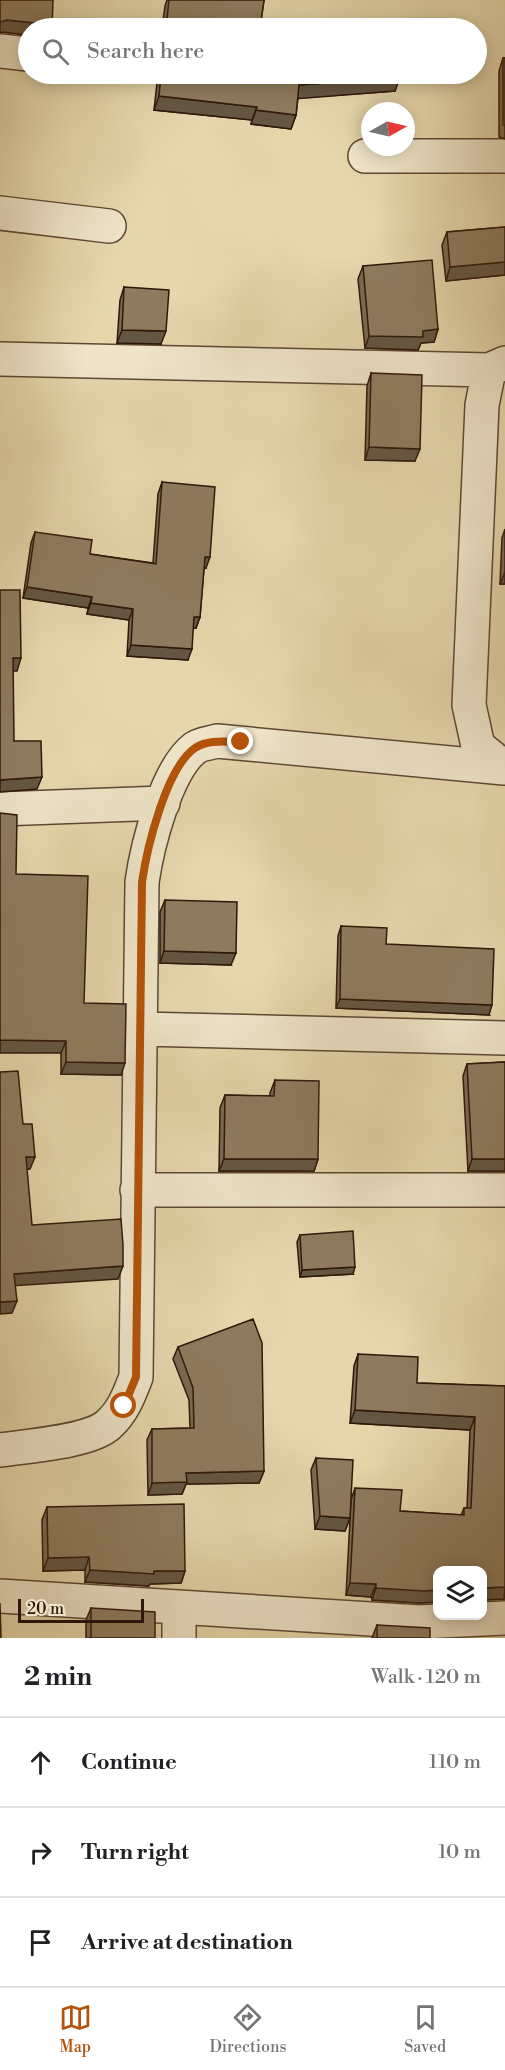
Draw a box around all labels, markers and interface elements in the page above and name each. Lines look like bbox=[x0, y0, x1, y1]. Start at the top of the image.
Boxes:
search box bbox=[18, 18, 487, 84]
icon: search bbox=[39, 35, 72, 68]
text: Search here bbox=[87, 38, 204, 65]
north arrow bbox=[361, 102, 415, 156]
route end bbox=[227, 728, 253, 754]
route start bbox=[110, 1392, 136, 1418]
map controls bbox=[433, 1566, 487, 1620]
button: layers bbox=[433, 1566, 487, 1620]
scale bar bbox=[18, 1596, 144, 1624]
text: 20 m bbox=[27, 1599, 64, 1619]
text: 2 min bbox=[24, 1661, 92, 1693]
text: Walk · 120 m bbox=[371, 1665, 481, 1690]
icon: ahead bbox=[24, 1746, 57, 1779]
text: Continue bbox=[81, 1749, 177, 1776]
text: 110 m bbox=[429, 1750, 481, 1775]
icon: right bbox=[24, 1836, 57, 1869]
text: Turn right bbox=[81, 1839, 189, 1866]
text: 10 m bbox=[438, 1840, 481, 1865]
icon: arrive bbox=[24, 1926, 57, 1959]
text: Arrive at destination bbox=[81, 1929, 293, 1956]
tab: Map bbox=[59, 2001, 92, 2057]
tab: Directions bbox=[209, 2001, 287, 2057]
tab: Saved bbox=[404, 2001, 446, 2057]

